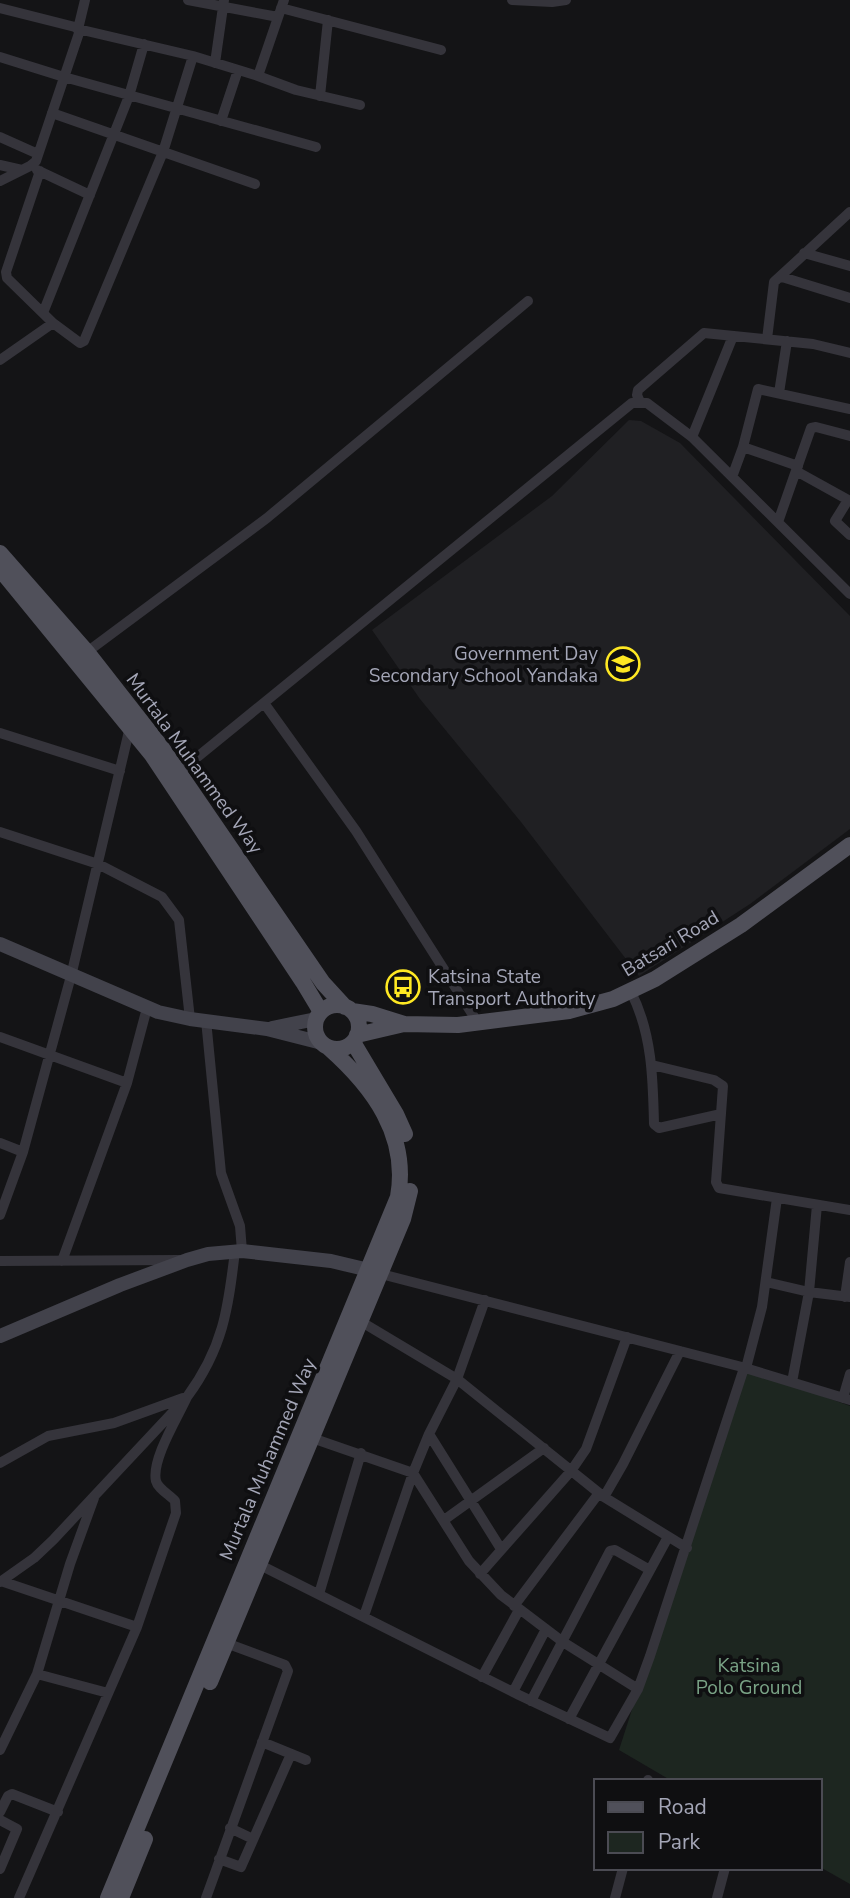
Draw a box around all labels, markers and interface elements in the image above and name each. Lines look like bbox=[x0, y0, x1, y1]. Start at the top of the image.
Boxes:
place label: Government Day Secondary School Yandaka bbox=[369, 641, 598, 689]
school or university icon: Government Day Secondary School Yandaka bbox=[604, 645, 642, 683]
street label: Murtala Muhammed Way bbox=[120, 668, 269, 859]
street label: Batsari Road bbox=[617, 905, 724, 983]
place label: Katsina State Transport Authority bbox=[428, 964, 596, 1012]
bus stop icon: Katsina State Transport Authority bbox=[384, 968, 422, 1006]
street label: Murtala Muhammed Way bbox=[213, 1354, 322, 1565]
park label: Katsina Polo Ground bbox=[696, 1653, 802, 1701]
legend bbox=[594, 1779, 822, 1870]
text: Road bbox=[658, 1793, 707, 1821]
text: Park bbox=[658, 1828, 700, 1856]

